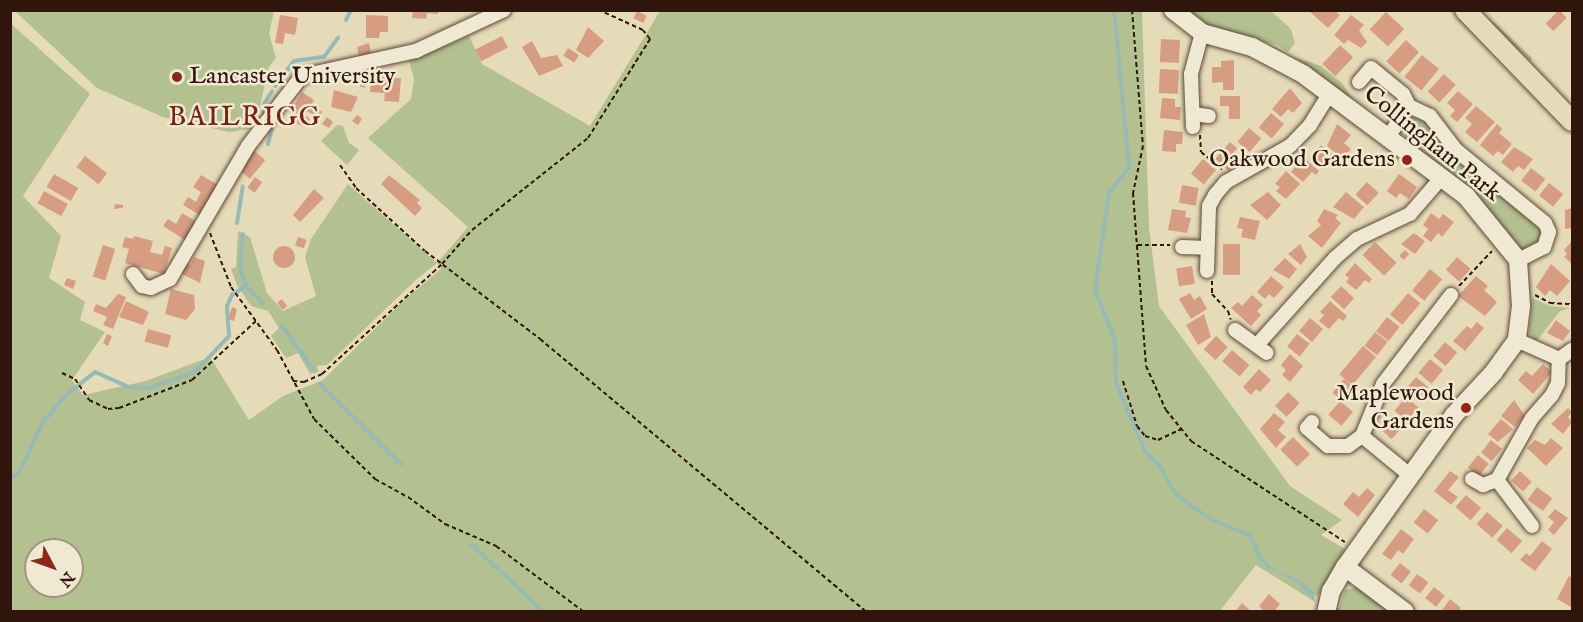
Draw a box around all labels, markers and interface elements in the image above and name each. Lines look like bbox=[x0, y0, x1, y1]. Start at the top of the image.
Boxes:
place label: Lancaster University bbox=[189, 63, 396, 91]
marker: Lancaster University bbox=[170, 70, 184, 84]
street label: Collingham Park bbox=[1358, 80, 1506, 208]
district label: BAILRIGG bbox=[168, 103, 322, 135]
place label: Oakwood Gardens bbox=[1209, 146, 1395, 174]
marker: Oakwood Gardens bbox=[1400, 153, 1414, 167]
place label: Maplewood Gardens bbox=[1336, 380, 1454, 436]
marker: Maplewood Gardens bbox=[1459, 401, 1473, 415]
north arrow bbox=[24, 538, 84, 598]
text: N bbox=[54, 567, 78, 590]

